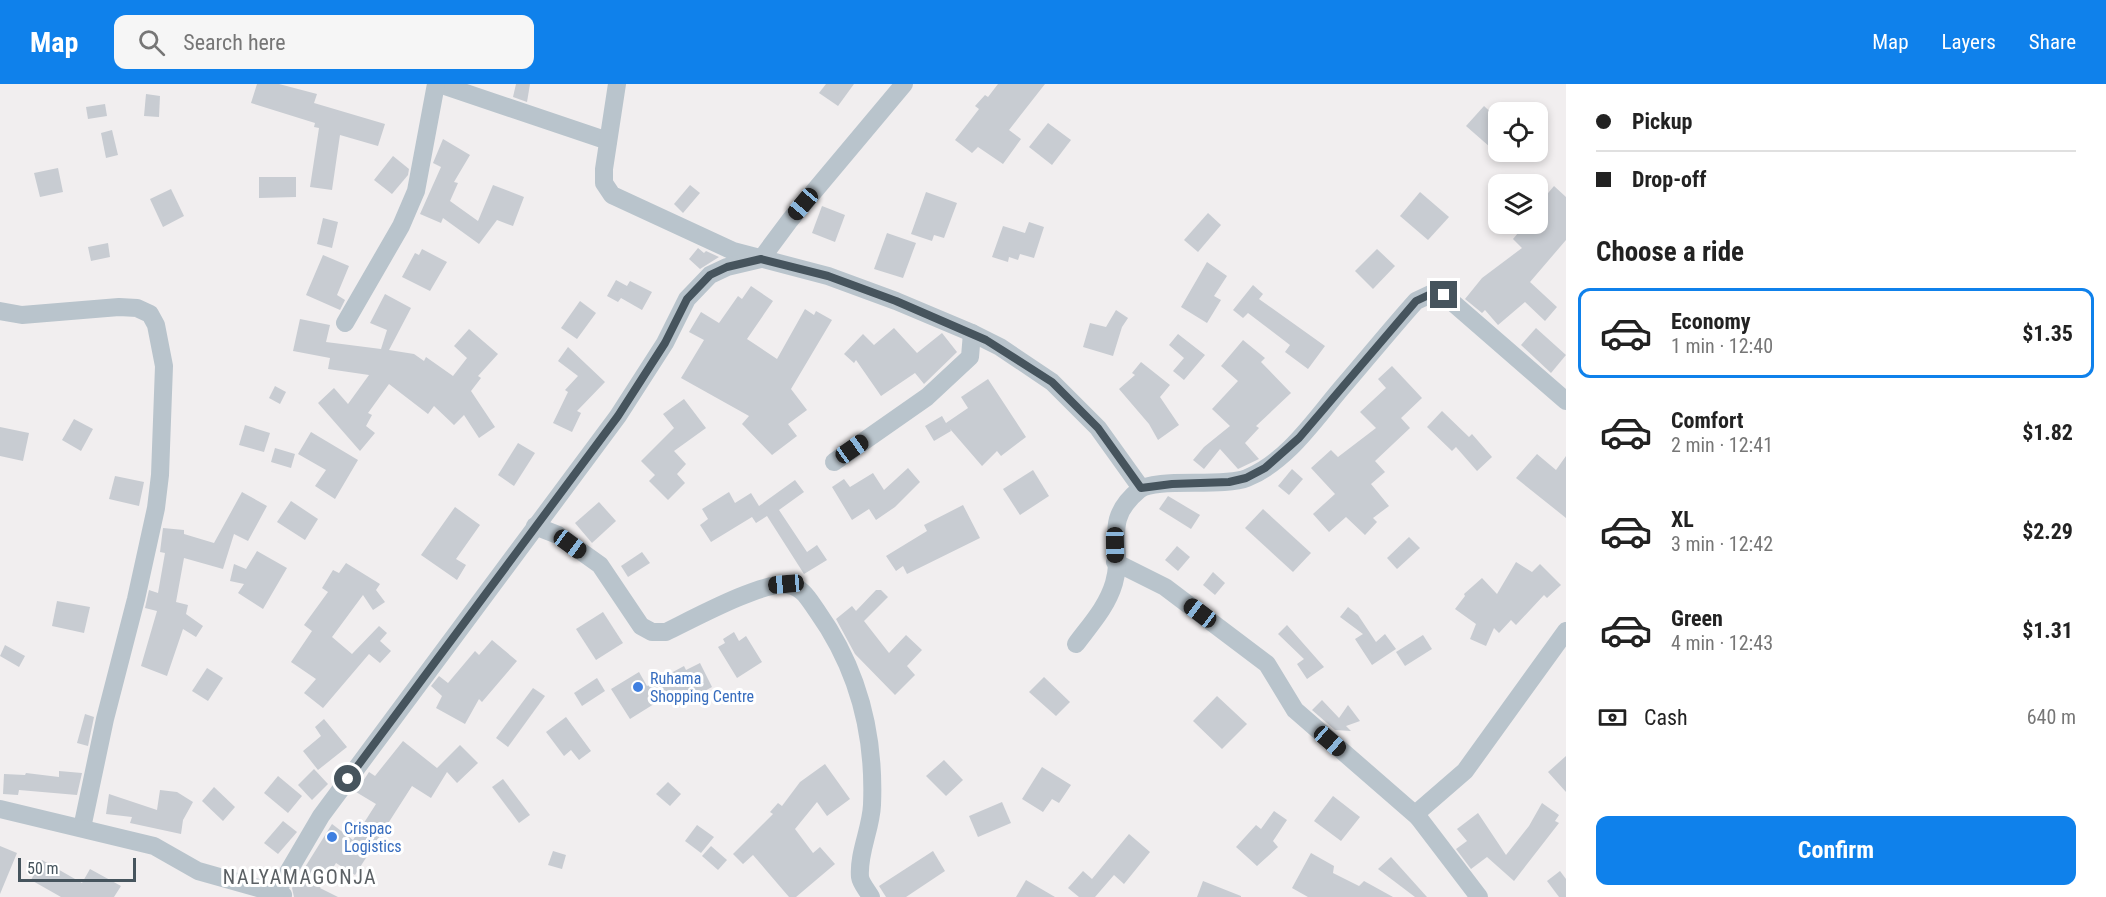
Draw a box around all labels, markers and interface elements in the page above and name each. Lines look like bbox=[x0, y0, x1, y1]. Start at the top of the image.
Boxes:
search box bbox=[114, 15, 534, 69]
text: Map bbox=[30, 26, 78, 59]
icon: search bbox=[135, 26, 168, 59]
text: Search here bbox=[183, 30, 286, 55]
text: Map bbox=[1872, 30, 1909, 54]
text: Layers bbox=[1942, 30, 1996, 54]
text: Share bbox=[2029, 30, 2076, 54]
map controls bbox=[1488, 102, 1548, 234]
button: locate bbox=[1488, 102, 1548, 162]
text: Pickup bbox=[1632, 109, 1692, 134]
text: Drop-off bbox=[1632, 167, 1706, 192]
button: layers bbox=[1488, 174, 1548, 234]
car bbox=[785, 184, 821, 224]
text: Choose a ride bbox=[1596, 236, 1744, 268]
route end bbox=[1430, 281, 1457, 308]
icon: car bbox=[1599, 306, 1653, 360]
text: Economy bbox=[1671, 309, 1751, 334]
text: $1.35 bbox=[2022, 321, 2073, 346]
text: 1 min · 12:40 bbox=[1671, 334, 1773, 358]
icon: car bbox=[1599, 405, 1653, 459]
text: Comfort bbox=[1671, 408, 1744, 433]
text: $1.82 bbox=[2022, 420, 2073, 445]
car bbox=[832, 431, 872, 467]
text: 2 min · 12:41 bbox=[1671, 433, 1773, 457]
icon: car bbox=[1599, 504, 1653, 558]
text: XL bbox=[1671, 507, 1694, 532]
text: $2.29 bbox=[2022, 519, 2073, 544]
car bbox=[550, 526, 590, 562]
car bbox=[1106, 527, 1124, 563]
text: 3 min · 12:42 bbox=[1671, 532, 1773, 556]
car bbox=[767, 573, 805, 595]
car bbox=[1180, 595, 1220, 631]
icon: car bbox=[1599, 603, 1653, 657]
text: Green bbox=[1671, 606, 1723, 631]
text: $1.31 bbox=[2022, 618, 2073, 643]
text: 4 min · 12:43 bbox=[1671, 631, 1773, 655]
place label: Ruhama Shopping Centre bbox=[650, 669, 754, 706]
marker: Ruhama Shopping Centre bbox=[631, 680, 645, 694]
icon: cash bbox=[1596, 701, 1629, 734]
text: Cash bbox=[1644, 705, 1688, 730]
text: 640 m bbox=[2027, 705, 2076, 729]
car bbox=[1311, 722, 1349, 760]
route start bbox=[334, 765, 361, 792]
button: Confirm bbox=[1596, 816, 2076, 885]
place label: Crispac Logistics bbox=[344, 819, 402, 856]
marker: Crispac Logistics bbox=[325, 830, 339, 844]
scale bar bbox=[18, 855, 136, 882]
text: 50 m bbox=[27, 859, 59, 878]
district label: NALYAMAGONJA bbox=[223, 865, 377, 889]

